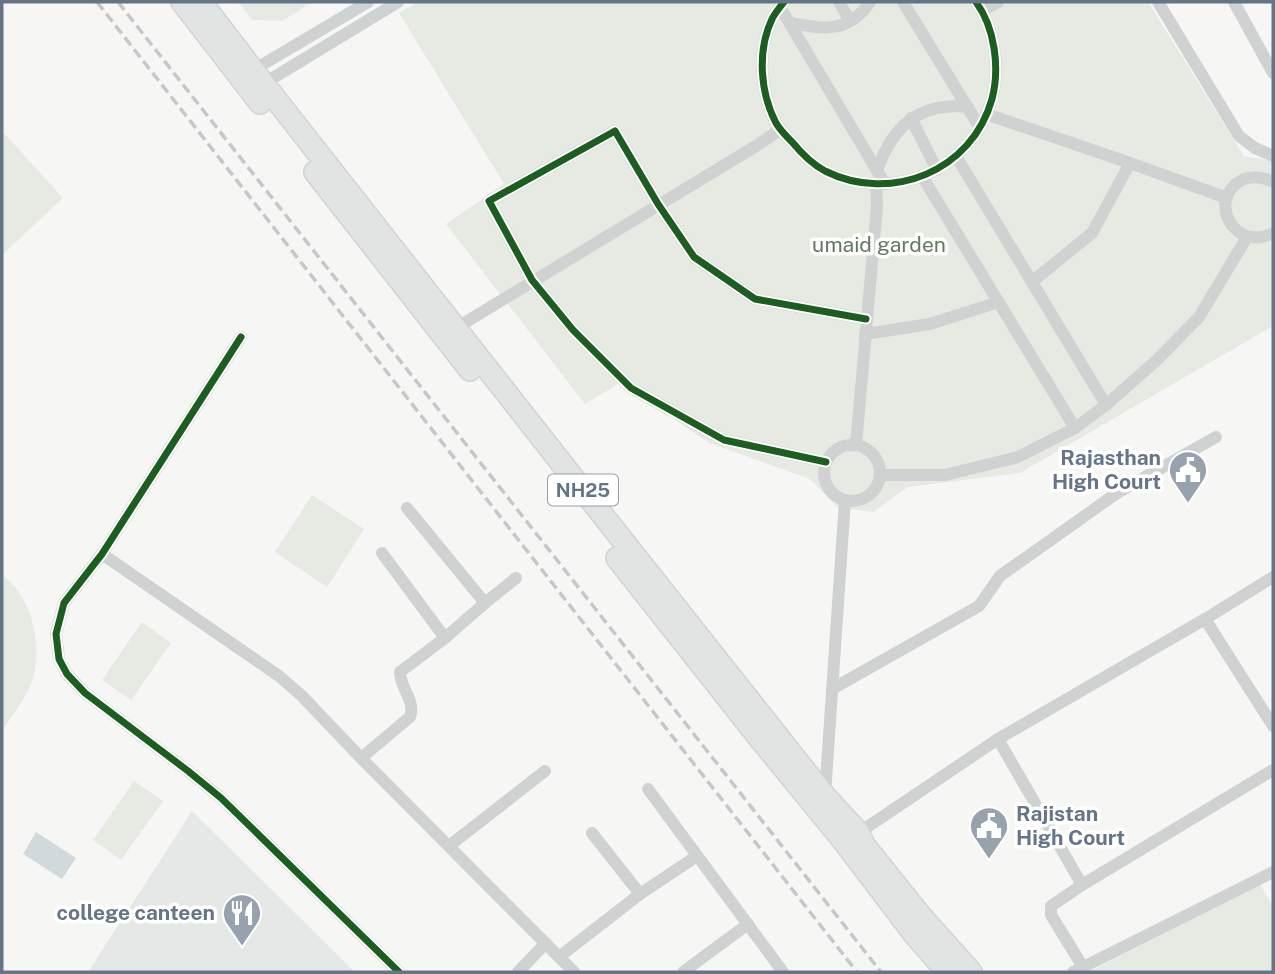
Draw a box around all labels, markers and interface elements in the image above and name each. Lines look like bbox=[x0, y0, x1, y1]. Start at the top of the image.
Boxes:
park label: umaid garden bbox=[812, 232, 946, 257]
place label: Rajasthan High Court bbox=[1052, 445, 1161, 494]
public building icon: Rajasthan High Court bbox=[1167, 449, 1209, 504]
road number: NH25 bbox=[548, 475, 618, 505]
place label: Rajistan High Court bbox=[1016, 801, 1125, 850]
public building icon: Rajistan High Court bbox=[968, 805, 1010, 860]
restaurant icon: college canteen bbox=[221, 892, 263, 947]
place label: college canteen bbox=[57, 900, 215, 925]

